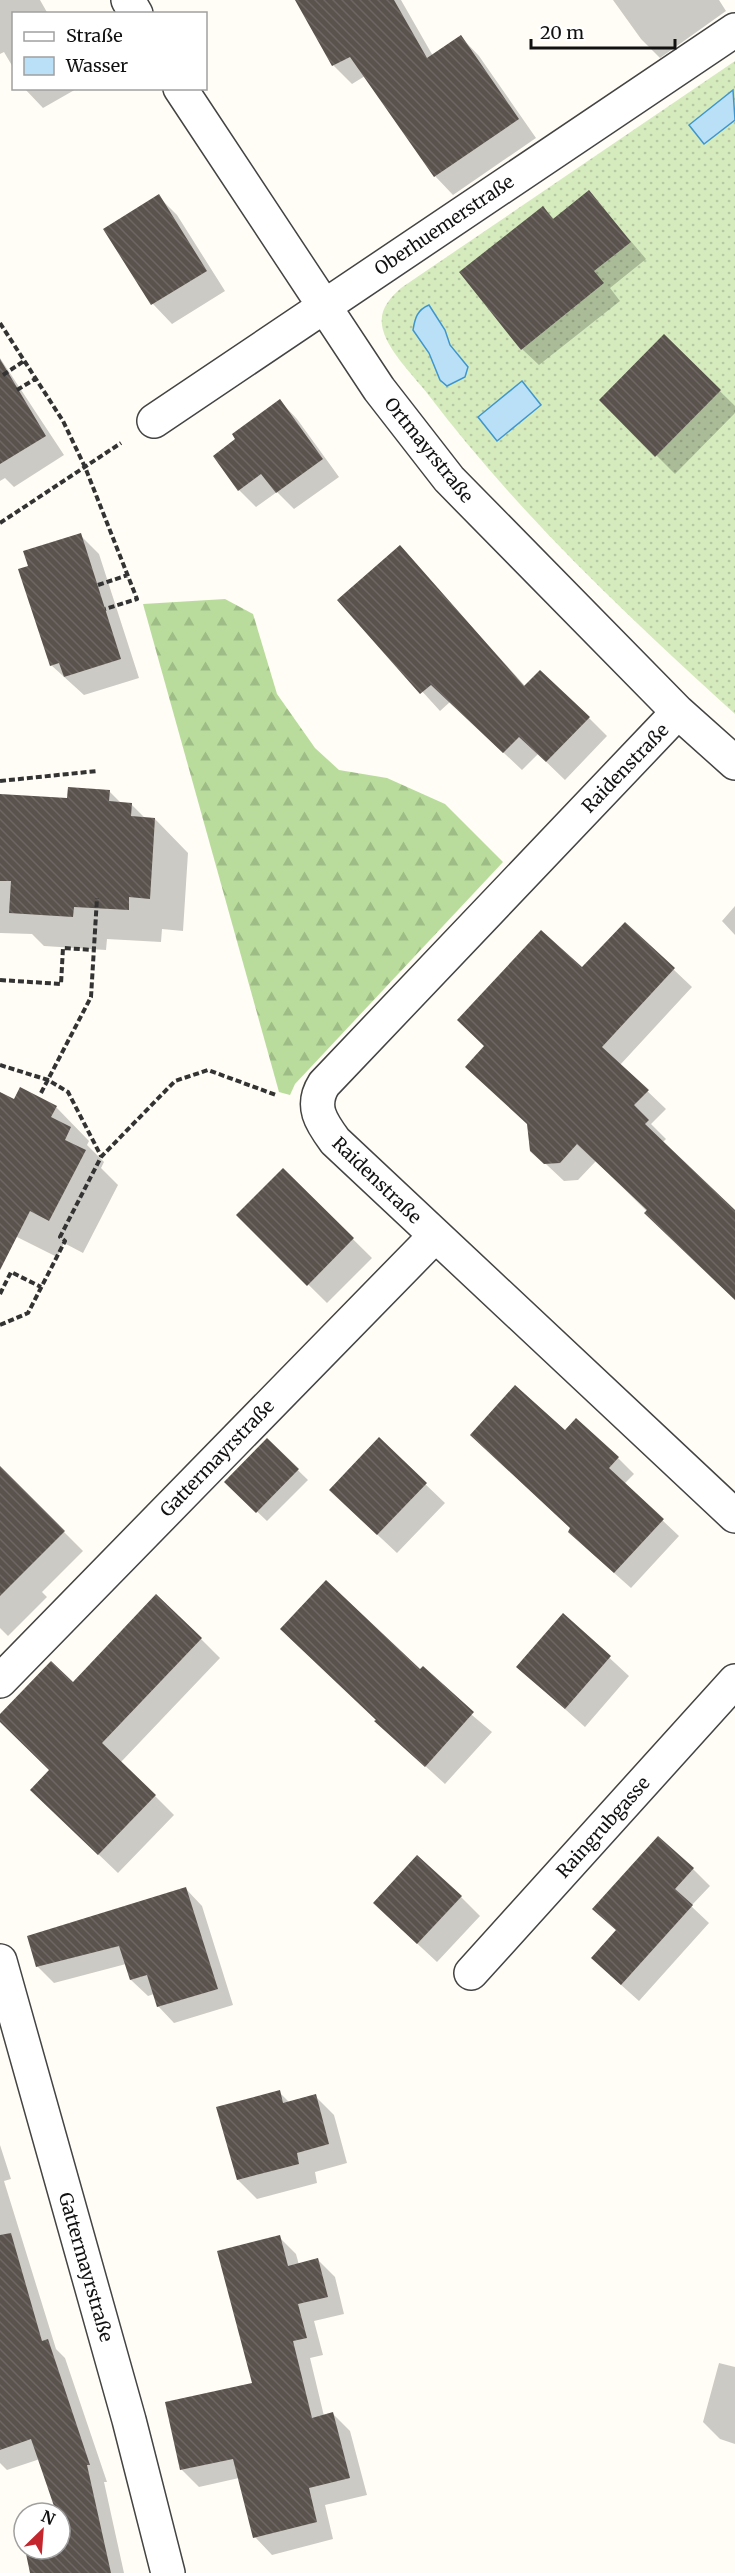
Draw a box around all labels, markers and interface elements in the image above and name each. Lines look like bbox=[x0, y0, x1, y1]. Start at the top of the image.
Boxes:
legend bbox=[12, 12, 207, 90]
scale bar bbox=[531, 12, 675, 50]
text: 20 m bbox=[540, 21, 584, 44]
text: Straße bbox=[66, 24, 123, 47]
text: Wasser bbox=[65, 54, 128, 77]
street label: Oberhuemerstraße bbox=[370, 170, 518, 280]
street label: Ortmayrstraße bbox=[380, 393, 478, 507]
street label: Raidenstraße bbox=[577, 719, 673, 817]
street label: Raidenstraße bbox=[328, 1132, 426, 1228]
street label: Gattermayrstraße bbox=[155, 1395, 279, 1521]
street label: Raingrubgasse bbox=[551, 1772, 655, 1882]
street label: Gattermayrstraße bbox=[54, 2190, 118, 2344]
north arrow bbox=[12, 2501, 72, 2561]
text: N bbox=[38, 2506, 59, 2529]

